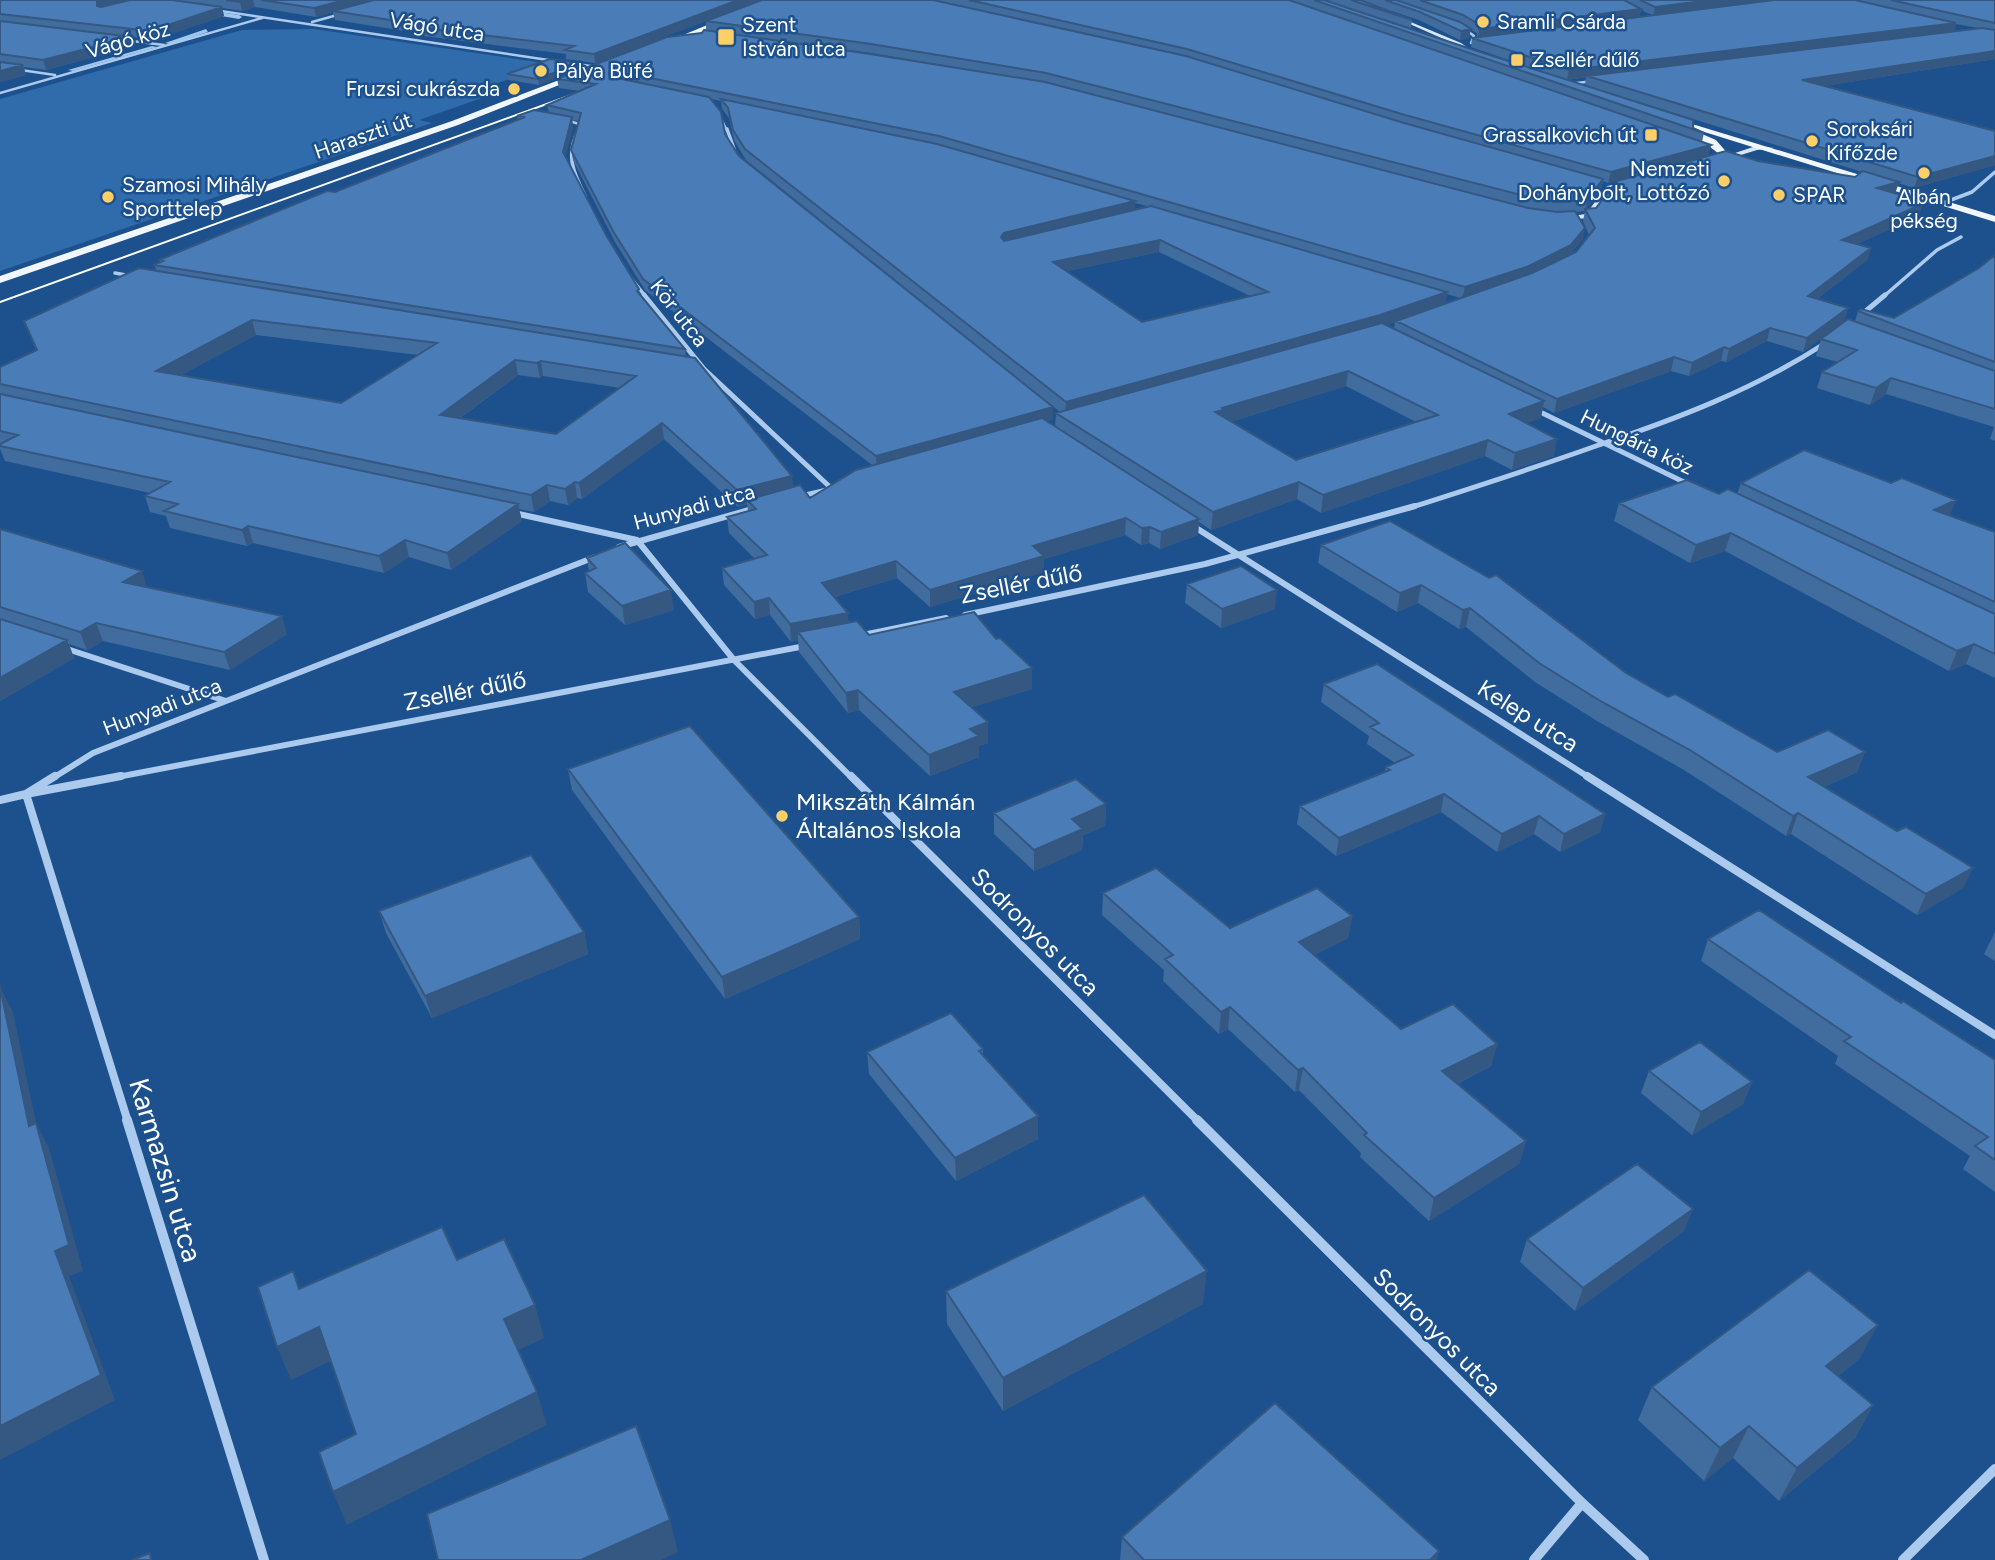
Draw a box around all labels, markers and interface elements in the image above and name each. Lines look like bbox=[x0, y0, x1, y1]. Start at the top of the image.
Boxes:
street label: Vágó utca bbox=[388, 7, 486, 46]
place label: Sramli Csárda bbox=[1497, 9, 1626, 34]
place label: Szent István utca bbox=[742, 12, 845, 61]
marker: Sramli Csárda bbox=[1475, 14, 1491, 30]
street label: Vágó köz bbox=[83, 16, 173, 63]
marker: Szent István utca bbox=[716, 27, 736, 47]
place label: Zsellér dűlő bbox=[1531, 47, 1640, 72]
marker: Zsellér dűlő bbox=[1509, 52, 1525, 68]
place label: Pálya Büfé bbox=[555, 58, 653, 83]
marker: Pálya Büfé bbox=[533, 63, 549, 79]
place label: Fruzsi cukrászda bbox=[346, 76, 500, 101]
marker: Fruzsi cukrászda bbox=[506, 81, 522, 97]
street label: Haraszti út bbox=[311, 107, 415, 164]
place label: Soroksári Kifőzde bbox=[1826, 116, 1913, 165]
place label: Grassalkovich út bbox=[1483, 122, 1637, 147]
marker: Grassalkovich út bbox=[1643, 127, 1659, 143]
marker: Soroksári Kifőzde bbox=[1804, 133, 1820, 149]
place label: Nemzeti Dohánybolt, Lottózó bbox=[1518, 156, 1710, 205]
marker: Albán pékség bbox=[1916, 165, 1932, 181]
place label: Szamosi Mihály Sporttelep bbox=[122, 172, 267, 221]
marker: Nemzeti Dohánybolt, Lottózó bbox=[1716, 173, 1732, 189]
place label: SPAR bbox=[1793, 182, 1845, 207]
place label: Albán pékség bbox=[1890, 184, 1958, 233]
marker: SPAR bbox=[1771, 187, 1787, 203]
marker: Szamosi Mihály Sporttelep bbox=[100, 189, 116, 205]
street label: Kör utca bbox=[645, 274, 713, 351]
street label: Hungária köz bbox=[1577, 403, 1698, 480]
street label: Hunyadi utca bbox=[630, 478, 757, 535]
street label: Zsellér dűlő bbox=[957, 557, 1085, 610]
street label: Zsellér dűlő bbox=[401, 664, 529, 717]
street label: Hunyadi utca bbox=[99, 673, 224, 741]
street label: Kelep utca bbox=[1472, 673, 1584, 758]
place label: Mikszáth Kálmán Általános Iskola bbox=[796, 787, 975, 844]
marker: Mikszáth Kálmán Általános Iskola bbox=[774, 808, 790, 824]
street label: Sodronyos utca bbox=[965, 862, 1105, 1002]
street label: Karmazsin utca bbox=[122, 1074, 210, 1266]
street label: Sodronyos utca bbox=[1367, 1262, 1507, 1402]

